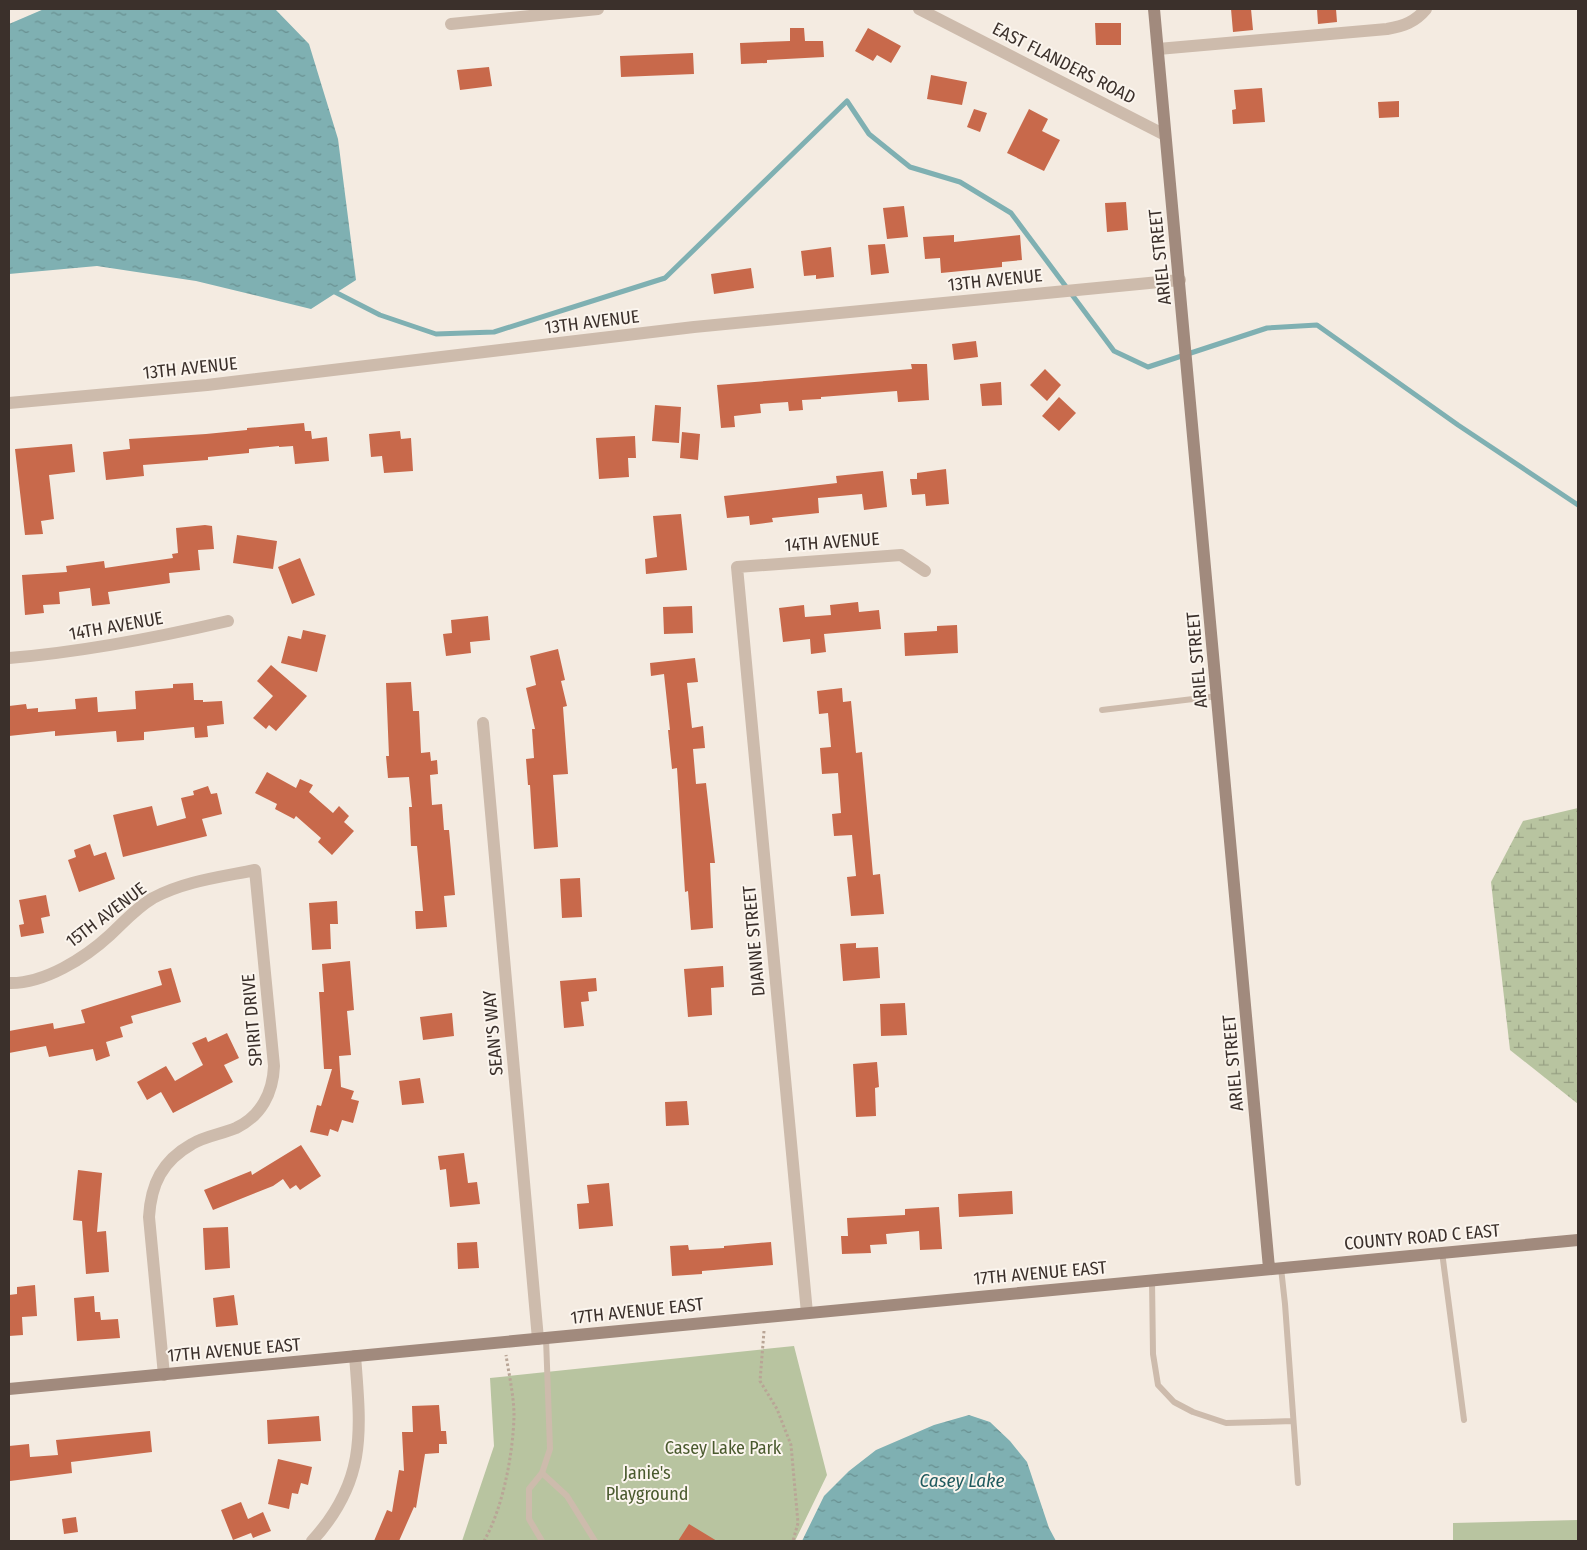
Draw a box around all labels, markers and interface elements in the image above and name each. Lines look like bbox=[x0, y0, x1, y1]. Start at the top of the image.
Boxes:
street label: EAST FLANDERS ROAD bbox=[989, 17, 1139, 109]
street label: ARIEL STREET bbox=[1144, 207, 1176, 306]
street label: 13TH AVENUE bbox=[947, 264, 1043, 296]
street label: 13TH AVENUE bbox=[544, 305, 640, 339]
street label: 13TH AVENUE bbox=[142, 352, 238, 384]
street label: 14TH AVENUE bbox=[784, 528, 880, 556]
street label: 14TH AVENUE bbox=[67, 607, 165, 645]
street label: ARIEL STREET bbox=[1182, 610, 1212, 709]
street label: 15TH AVENUE bbox=[62, 878, 150, 952]
street label: DIANNE STREET bbox=[738, 884, 770, 997]
street label: SPIRIT DRIVE bbox=[237, 973, 267, 1067]
street label: SEAN'S WAY bbox=[478, 989, 508, 1077]
street label: ARIEL STREET bbox=[1218, 1013, 1248, 1112]
street label: COUNTY ROAD C EAST bbox=[1343, 1219, 1501, 1255]
street label: 17TH AVENUE EAST bbox=[973, 1256, 1108, 1290]
street label: 17TH AVENUE EAST bbox=[569, 1293, 705, 1329]
street label: 17TH AVENUE EAST bbox=[167, 1333, 302, 1367]
park label: Casey Lake Park bbox=[665, 1437, 782, 1459]
park label: Janie's Playground bbox=[606, 1462, 688, 1505]
water label: Casey Lake bbox=[919, 1469, 1005, 1492]

